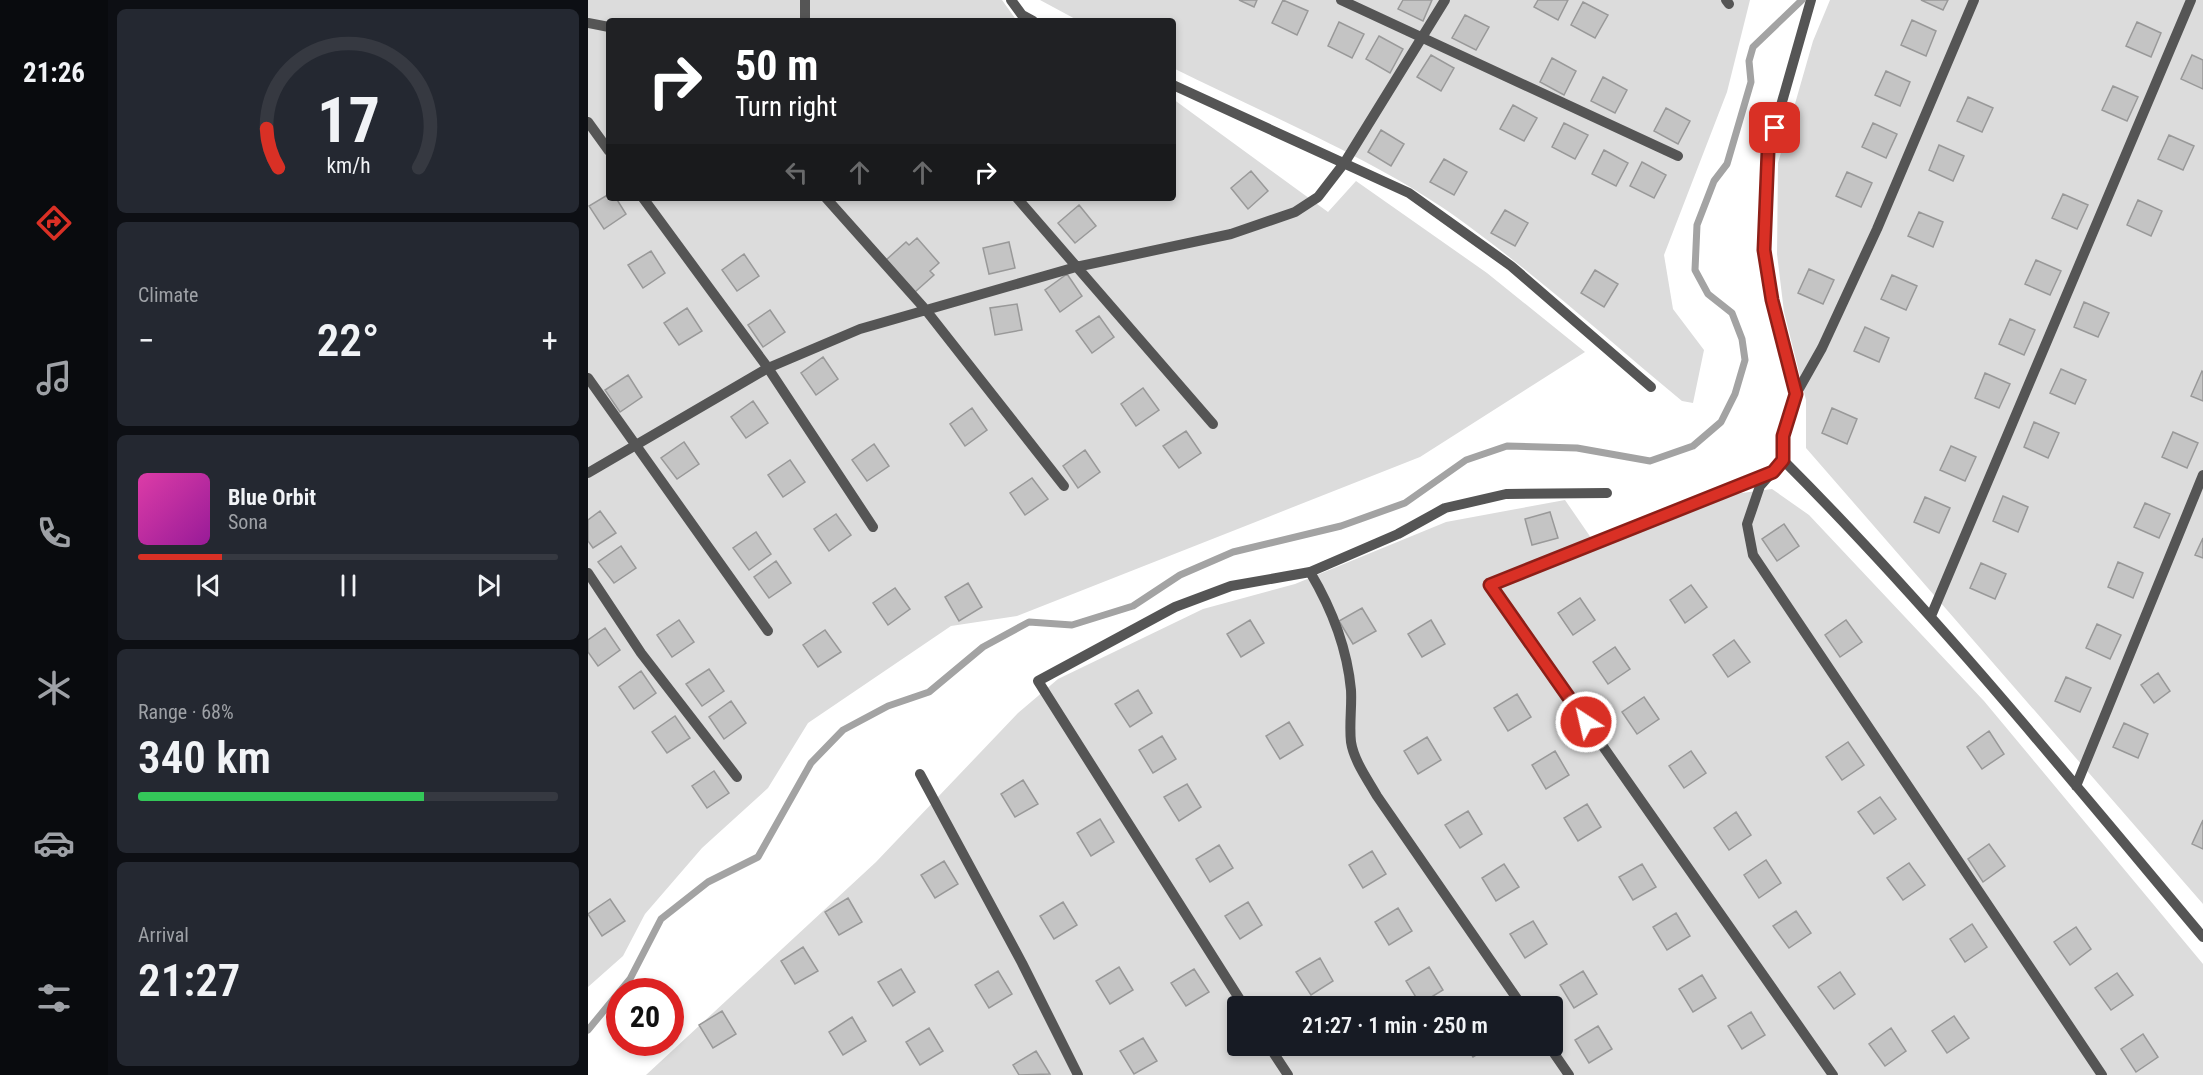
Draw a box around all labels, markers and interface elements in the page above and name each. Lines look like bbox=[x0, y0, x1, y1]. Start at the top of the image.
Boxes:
text: 50 m bbox=[735, 41, 818, 90]
icon: right bbox=[636, 42, 714, 120]
text: 21:26 bbox=[23, 57, 85, 89]
text: 17 bbox=[316, 84, 380, 157]
text: Turn right bbox=[735, 91, 837, 123]
pin bbox=[1749, 102, 1800, 153]
icon: arrive bbox=[1758, 111, 1791, 144]
text: km/h bbox=[326, 153, 370, 178]
icon: left bbox=[780, 156, 813, 189]
icon: ahead bbox=[843, 156, 876, 189]
icon: ahead bbox=[906, 156, 939, 189]
icon: right bbox=[969, 156, 1002, 189]
icon: directions bbox=[33, 202, 75, 244]
text: Climate bbox=[138, 283, 198, 307]
text: 22° bbox=[317, 314, 379, 367]
text: − bbox=[138, 321, 155, 360]
text: + bbox=[542, 321, 558, 360]
icon: music bbox=[33, 357, 75, 399]
text: Blue Orbit bbox=[228, 485, 316, 510]
text: Sona bbox=[228, 510, 268, 534]
icon: phone bbox=[33, 512, 75, 554]
icon: previous bbox=[192, 569, 225, 602]
icon: pause bbox=[332, 569, 365, 602]
icon: next bbox=[472, 569, 505, 602]
icon: climate bbox=[33, 667, 75, 709]
position arrow bbox=[1554, 690, 1618, 754]
text: Range · 68% bbox=[138, 700, 234, 724]
text: 340 km bbox=[138, 731, 271, 784]
icon: car bbox=[33, 822, 75, 864]
text: Arrival bbox=[138, 923, 189, 947]
text: 21:27 bbox=[138, 954, 240, 1007]
icon: filters bbox=[33, 977, 75, 1019]
speed limit sign: 20 bbox=[606, 978, 684, 1056]
text: 21:27 · 1 min · 250 m bbox=[1302, 1013, 1488, 1038]

